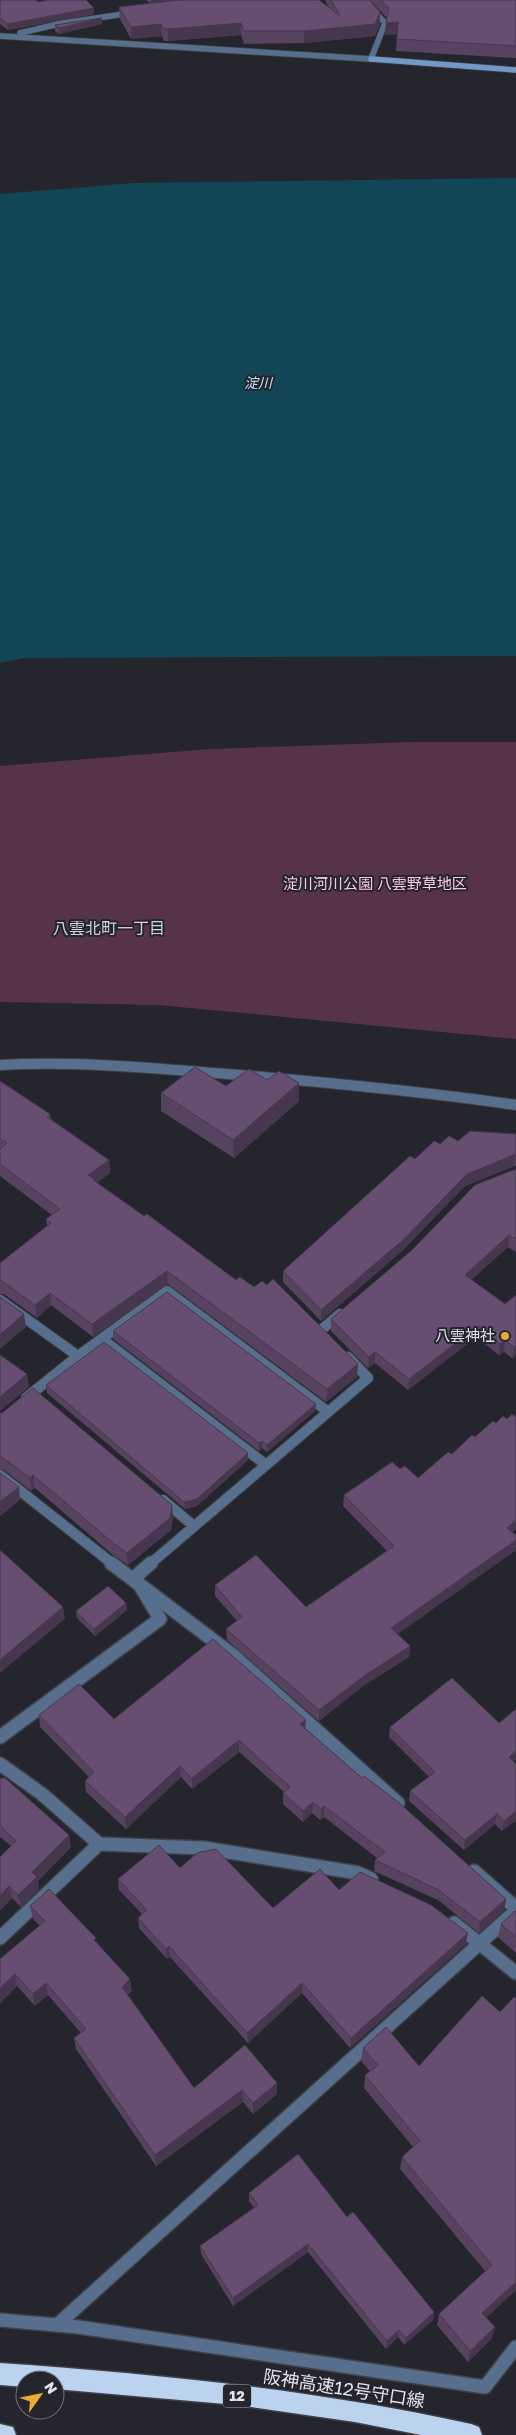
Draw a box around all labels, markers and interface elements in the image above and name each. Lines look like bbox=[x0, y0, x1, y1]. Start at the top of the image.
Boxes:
water label: 淀川 bbox=[244, 374, 274, 391]
park label: 淀川河川公園 八雲野草地区 bbox=[283, 874, 467, 892]
district label: 八雲北町一丁目 bbox=[53, 918, 165, 938]
place label: 八雲神社 bbox=[435, 1326, 495, 1344]
marker: 八雲神社 bbox=[499, 1330, 511, 1342]
street label: 阪神高速12号守口線 bbox=[262, 2364, 426, 2412]
north arrow bbox=[15, 2370, 65, 2420]
text: N bbox=[41, 2379, 61, 2397]
road number: 12 bbox=[223, 2384, 251, 2408]

